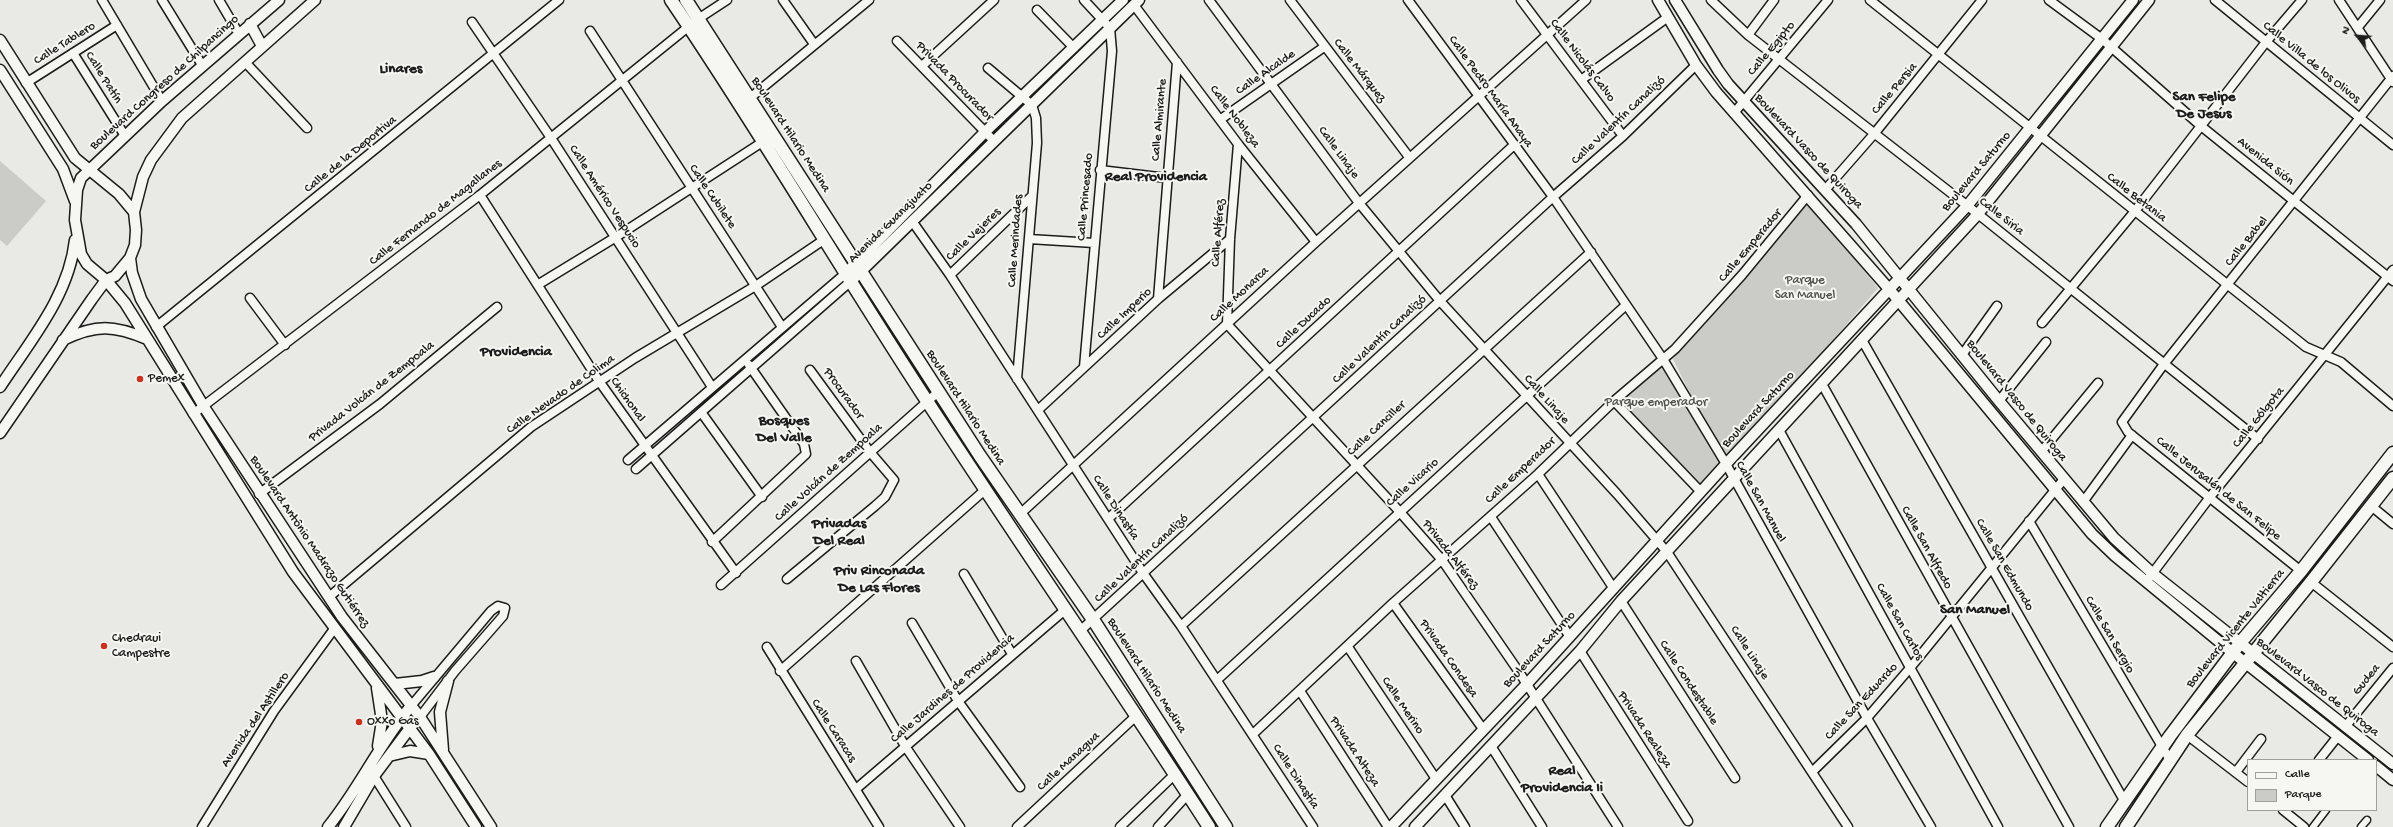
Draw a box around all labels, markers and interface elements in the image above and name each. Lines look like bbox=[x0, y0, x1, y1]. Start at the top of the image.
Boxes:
street label: Boulevard Congreso de Chilpancingo bbox=[87, 12, 243, 154]
street label: Calle Nicolás Calvo bbox=[1546, 16, 1618, 106]
north arrow bbox=[2337, 16, 2377, 56]
street label: Calle Egipto bbox=[1745, 18, 1799, 80]
street label: Calle Tablero bbox=[31, 19, 99, 69]
street label: Calle Villa de los Olivos bbox=[2259, 19, 2363, 107]
text: N bbox=[2339, 25, 2353, 37]
street label: Calle Pedro María Anaya bbox=[1444, 33, 1536, 151]
street label: Calle Márquez bbox=[1329, 36, 1389, 106]
street label: Privada Procurador bbox=[912, 39, 996, 125]
street label: Calle Alcalde bbox=[1233, 47, 1299, 99]
street label: Calle Patín bbox=[81, 49, 125, 107]
street label: Calle Persia bbox=[1869, 60, 1921, 118]
district label: Linares bbox=[380, 61, 422, 79]
street label: Calle Valentín Canalizó bbox=[1569, 73, 1669, 169]
street label: Boulevard Hilario Medina bbox=[747, 74, 833, 196]
street label: Calle Almirante bbox=[1149, 78, 1171, 162]
street label: Calle Nobleza bbox=[1205, 83, 1263, 151]
district label: San Felipe De Jesus bbox=[2172, 89, 2236, 124]
street label: Boulevard Vasco de Quiroga bbox=[1751, 91, 1865, 213]
street label: Calle de la Deportiva bbox=[302, 113, 400, 197]
street label: Calle Linaje bbox=[1314, 124, 1362, 182]
street label: Boulevard Saturno bbox=[1939, 129, 2015, 215]
street label: Avenida Sión bbox=[2233, 134, 2297, 190]
street label: Calle Américo Vespucio bbox=[565, 142, 643, 252]
street label: Calle Princesado bbox=[1074, 152, 1098, 242]
street label: Calle Fernando de Magallanes bbox=[367, 156, 505, 270]
street label: Calle Cubilete bbox=[685, 162, 739, 232]
district label: Real Providencia bbox=[1105, 169, 1207, 187]
street label: Calle Betania bbox=[2103, 170, 2169, 226]
street label: Avenida Guanajuato bbox=[846, 179, 936, 267]
street label: Calle Merindades bbox=[1005, 194, 1027, 288]
street label: Calle Siria bbox=[1975, 194, 2027, 240]
street label: Calle Alférez bbox=[1209, 199, 1229, 267]
street label: Calle Vejeres bbox=[943, 205, 1005, 265]
street label: Calle Emperador bbox=[1716, 206, 1786, 286]
street label: Calle Babel bbox=[2222, 214, 2272, 270]
street label: Calle Monarca bbox=[1207, 264, 1273, 326]
park label: Parque San Manuel bbox=[1775, 273, 1835, 304]
street label: Calle Imperio bbox=[1094, 285, 1156, 343]
street label: Calle Valentín Canalizó bbox=[1330, 292, 1430, 388]
street label: Calle Ducado bbox=[1273, 293, 1335, 353]
street label: Boulevard Vasco de Quiroga bbox=[1962, 337, 2070, 465]
street label: Privada Volcán de Zempoala bbox=[306, 338, 438, 446]
district label: Providencia bbox=[480, 344, 552, 362]
street label: Boulevard Hilario Medina bbox=[922, 347, 1008, 469]
street label: Calle Nevado de Colima bbox=[504, 352, 618, 438]
street label: Procurador bbox=[819, 365, 867, 423]
street label: Boulevard Saturno bbox=[1719, 368, 1799, 452]
place label: Pemex bbox=[148, 371, 185, 387]
street label: Calle Linaje bbox=[1520, 372, 1572, 428]
marker: Pemex bbox=[135, 374, 145, 384]
street label: Chichonal bbox=[606, 375, 648, 425]
street label: Calle Gólgota bbox=[2230, 384, 2288, 452]
park label: Parque emperador bbox=[1605, 395, 1707, 411]
street label: Calle Canciller bbox=[1344, 398, 1410, 460]
district label: Bosques Del Valle bbox=[756, 413, 812, 448]
street label: Calle Volcán de Zempoala bbox=[772, 420, 886, 526]
street label: Calle Emperador bbox=[1482, 434, 1560, 508]
street label: Calle Jerusalén de San Felipe bbox=[2152, 434, 2284, 544]
street label: Boulevard Antônio Madrazo Gutiérrez bbox=[245, 453, 373, 631]
street label: Calle Vicario bbox=[1383, 455, 1443, 511]
street label: Calle San Manuel bbox=[1731, 459, 1789, 545]
street label: Calle Dinastía bbox=[1088, 472, 1142, 544]
street label: Calle San Alfredo bbox=[1897, 504, 1955, 592]
street label: Calle Valentín Canalizó bbox=[1092, 511, 1192, 607]
district label: Privadas Del Real bbox=[812, 516, 866, 551]
street label: Calle San Edmundo bbox=[1971, 516, 2037, 614]
street label: Privada Alférez bbox=[1418, 517, 1482, 593]
district label: Priv Rinconada De Las Flores bbox=[834, 563, 924, 598]
street label: Boulevard Vicente Valtierra bbox=[2183, 566, 2289, 692]
street label: Calle San Carlos bbox=[1871, 581, 1927, 663]
street label: Calle San Sergio bbox=[2081, 594, 2137, 676]
district label: San Manuel bbox=[1940, 602, 2010, 620]
street label: Boulevard Saturno bbox=[1500, 608, 1580, 692]
street label: Boulevard Hilario Medina bbox=[1103, 615, 1189, 737]
street label: Privada Condesa bbox=[1415, 617, 1481, 701]
street label: Calle Linaje bbox=[1726, 623, 1772, 683]
place label: Chedraui Campestre bbox=[112, 631, 170, 662]
street label: Calle Jardines de Providencia bbox=[888, 631, 1018, 747]
street label: Boulevard Vasco de Quiroga bbox=[2252, 635, 2382, 741]
street label: Calle Condestable bbox=[1655, 638, 1721, 728]
marker: Chedraui Campestre bbox=[99, 641, 109, 651]
street label: Calle San Eduardo bbox=[1822, 660, 1902, 744]
street label: Gudea bbox=[2350, 661, 2384, 699]
street label: Avenida del Astillero bbox=[218, 669, 294, 771]
street label: Calle Merino bbox=[1377, 674, 1427, 738]
street label: Privada Realeza bbox=[1613, 689, 1675, 771]
street label: Calle Caracas bbox=[807, 696, 859, 766]
place label: Oxxo Gas bbox=[367, 714, 419, 730]
street label: Privada Alteza bbox=[1325, 714, 1383, 790]
marker: Oxxo Gas bbox=[354, 717, 364, 727]
street label: Calle Managua bbox=[1034, 729, 1104, 795]
street label: Calle Dinastía bbox=[1268, 741, 1322, 813]
legend bbox=[2247, 759, 2377, 811]
district label: Real Providencia Ii bbox=[1521, 763, 1603, 798]
text: Calle bbox=[2285, 768, 2310, 782]
text: Parque bbox=[2285, 788, 2322, 802]

